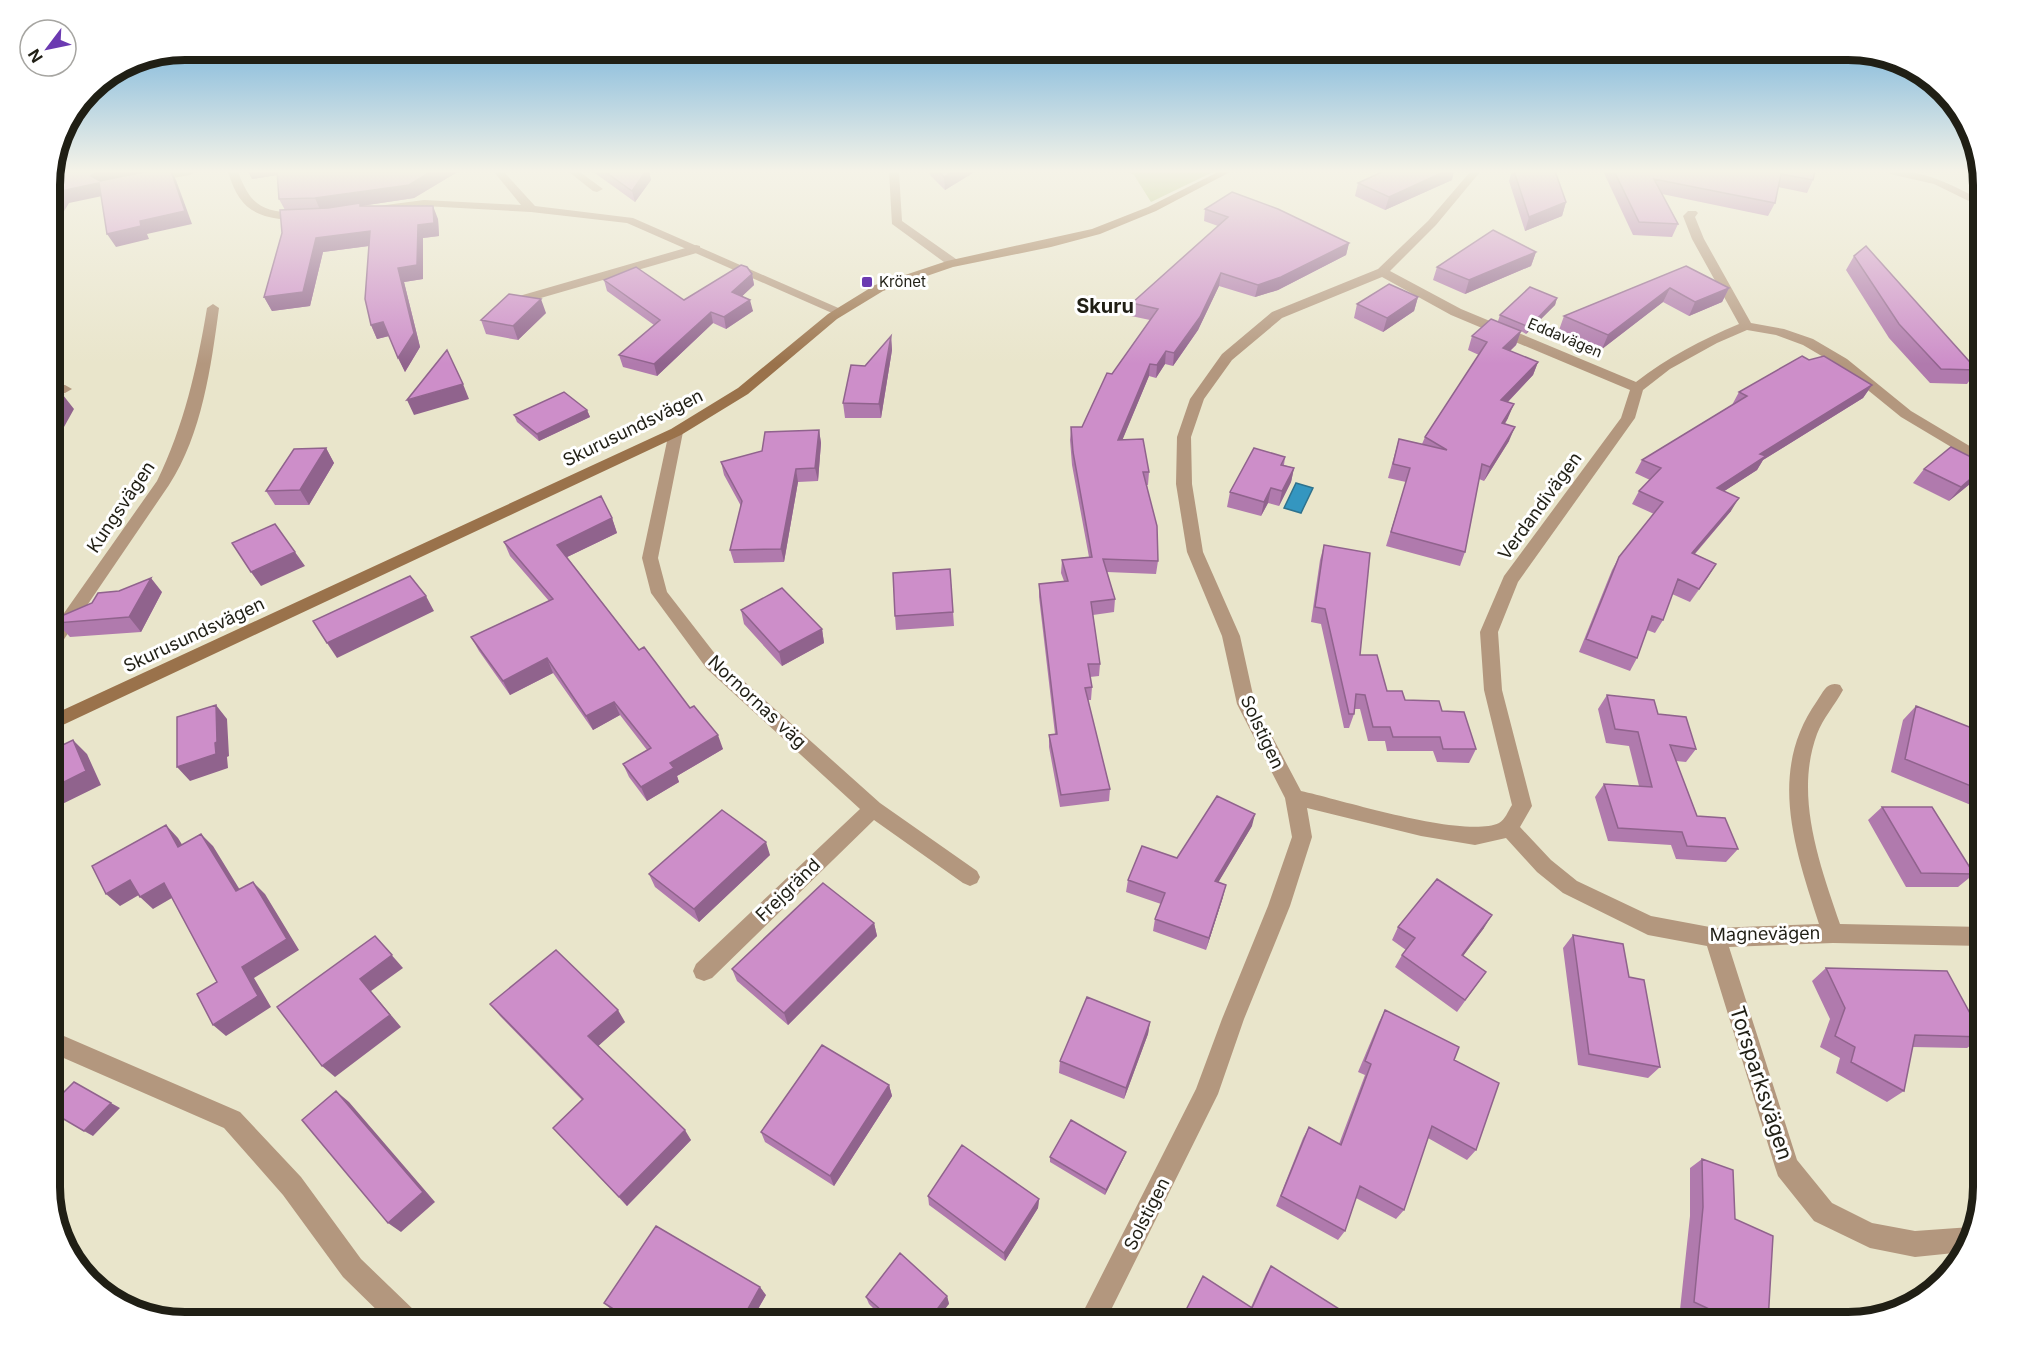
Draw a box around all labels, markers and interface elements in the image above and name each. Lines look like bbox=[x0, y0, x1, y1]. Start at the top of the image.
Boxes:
north arrow bbox=[18, 18, 78, 78]
text: N bbox=[24, 45, 47, 66]
place label: Krönet bbox=[879, 272, 926, 291]
marker: Krönet bbox=[860, 275, 874, 289]
district label: Skuru bbox=[1076, 294, 1134, 318]
street label: Eddavägen bbox=[1525, 313, 1605, 362]
street label: Skurusundsvägen bbox=[559, 385, 706, 471]
street label: Verdandivägen bbox=[1494, 448, 1586, 564]
street label: Kungsvägen bbox=[82, 457, 159, 556]
street label: Skurusundsvägen bbox=[120, 593, 268, 676]
street label: Nornornas väg bbox=[704, 651, 811, 752]
street label: Solstigen bbox=[1236, 692, 1289, 772]
street label: Frejgränd bbox=[751, 854, 824, 925]
street label: Magnevägen bbox=[1710, 922, 1820, 945]
street label: Torsparksvägen bbox=[1725, 1003, 1798, 1163]
street label: Solstigen bbox=[1119, 1174, 1174, 1254]

